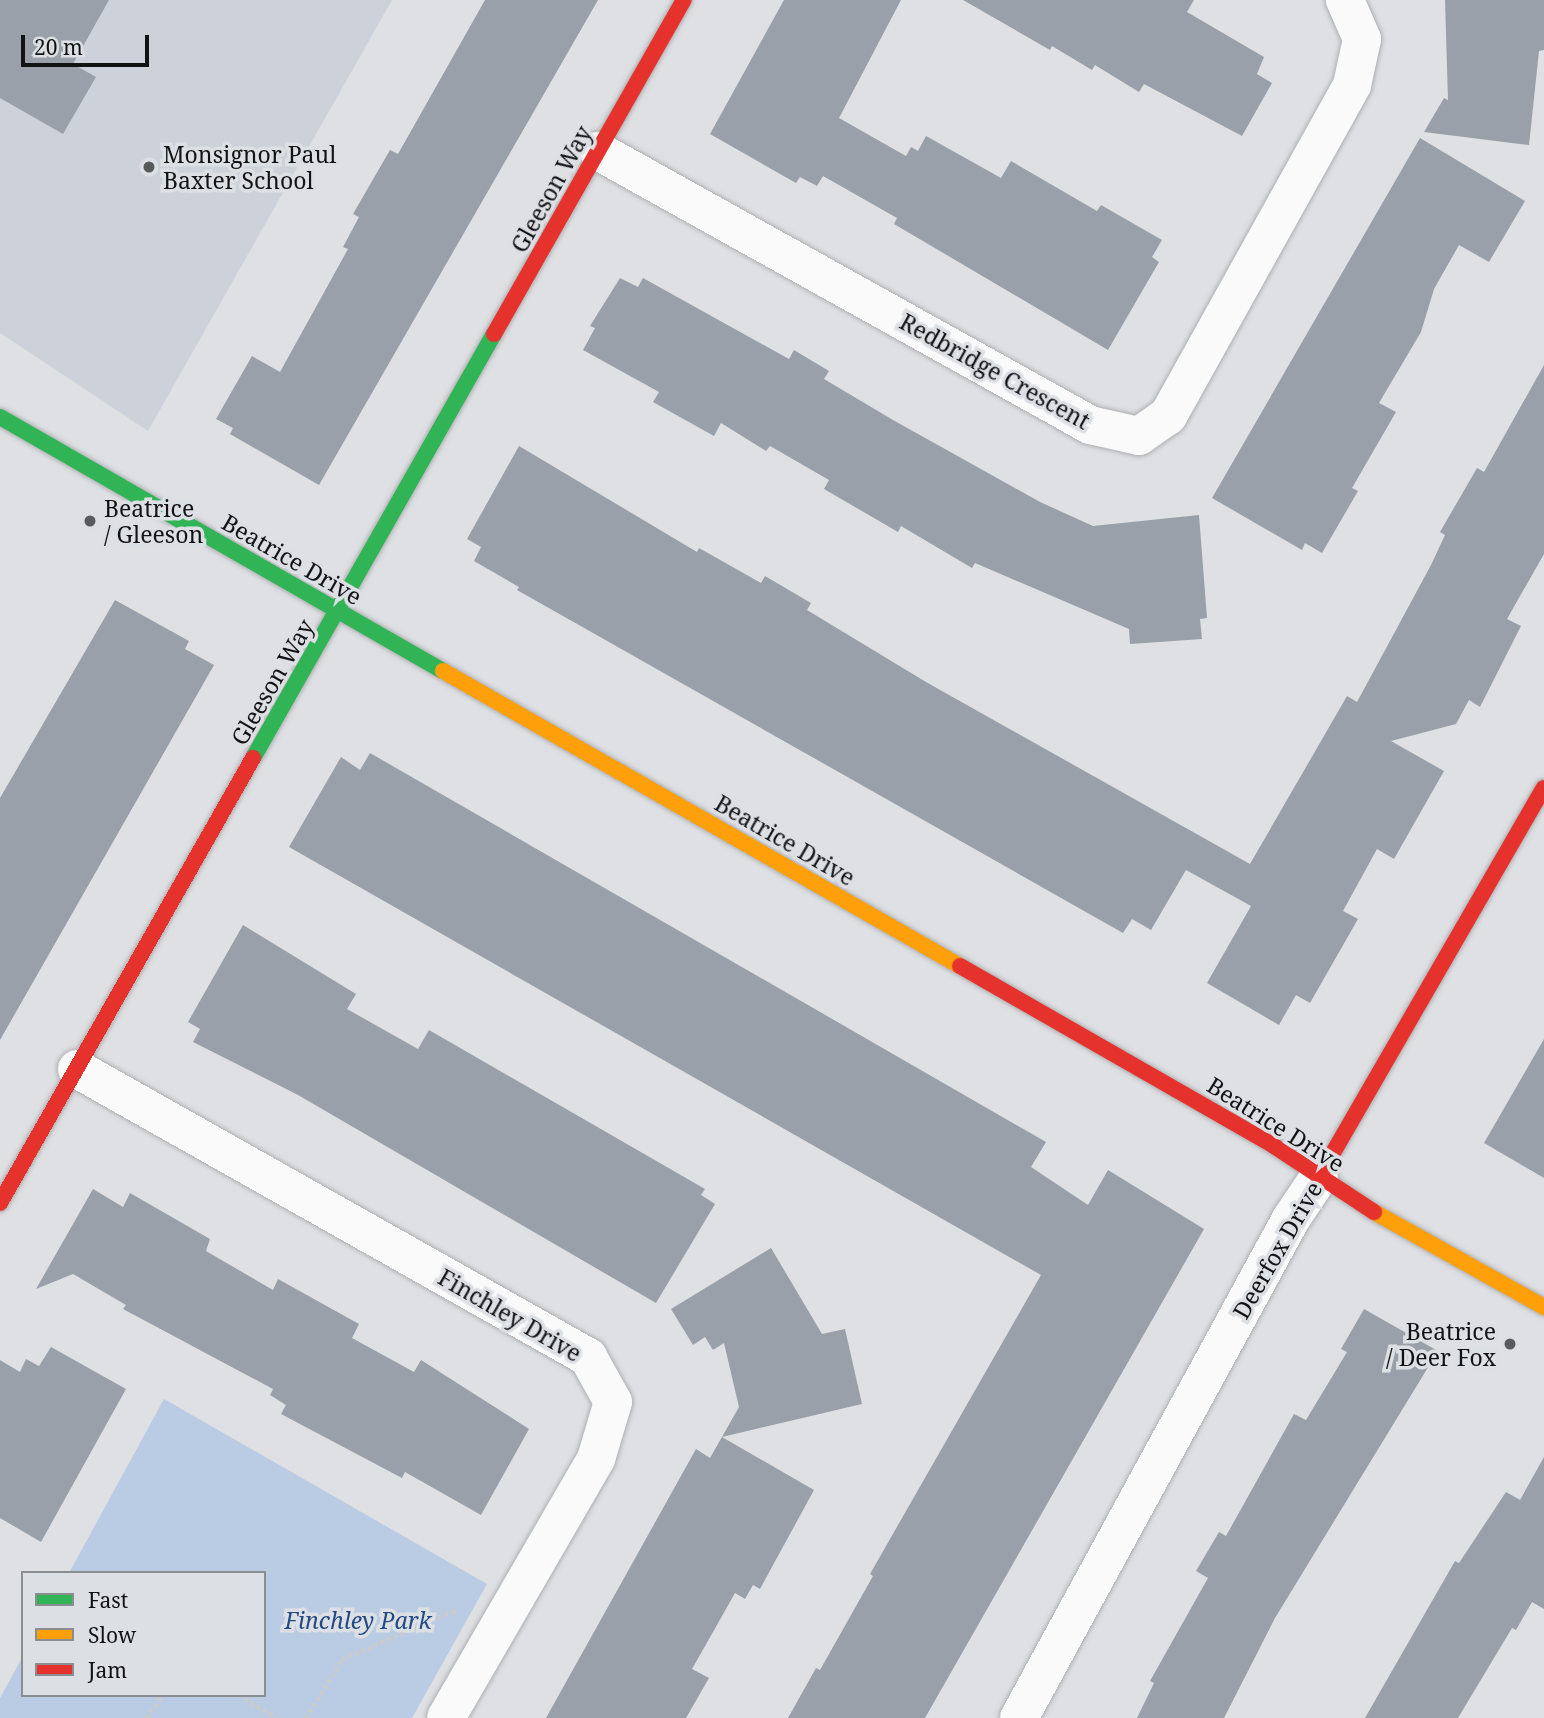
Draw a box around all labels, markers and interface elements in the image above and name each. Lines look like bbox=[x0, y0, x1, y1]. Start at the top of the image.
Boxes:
scale bar bbox=[24, 21, 152, 65]
text: 20 m bbox=[34, 33, 83, 61]
street label: Gleeson Way bbox=[505, 121, 597, 257]
place label: Monsignor Paul Baxter School bbox=[163, 140, 336, 194]
marker: Monsignor Paul Baxter School bbox=[141, 159, 157, 175]
street label: Redbridge Crescent bbox=[895, 307, 1095, 435]
place label: Beatrice / Gleeson bbox=[104, 494, 203, 548]
street label: Beatrice Drive bbox=[217, 508, 367, 610]
marker: Beatrice / Gleeson bbox=[82, 513, 98, 529]
street label: Gleeson Way bbox=[225, 614, 319, 750]
street label: Beatrice Drive bbox=[710, 789, 860, 891]
street label: Beatrice Drive bbox=[1202, 1071, 1350, 1177]
street label: Deerfox Drive bbox=[1227, 1177, 1327, 1323]
street label: Finchley Drive bbox=[434, 1263, 586, 1367]
place label: Beatrice / Deer Fox bbox=[1386, 1317, 1496, 1371]
marker: Beatrice / Deer Fox bbox=[1502, 1336, 1518, 1352]
legend bbox=[21, 1571, 266, 1697]
text: Fast bbox=[88, 1586, 128, 1614]
park label: Finchley Park bbox=[284, 1606, 432, 1634]
text: Slow bbox=[88, 1621, 136, 1649]
text: Jam bbox=[88, 1656, 127, 1684]

